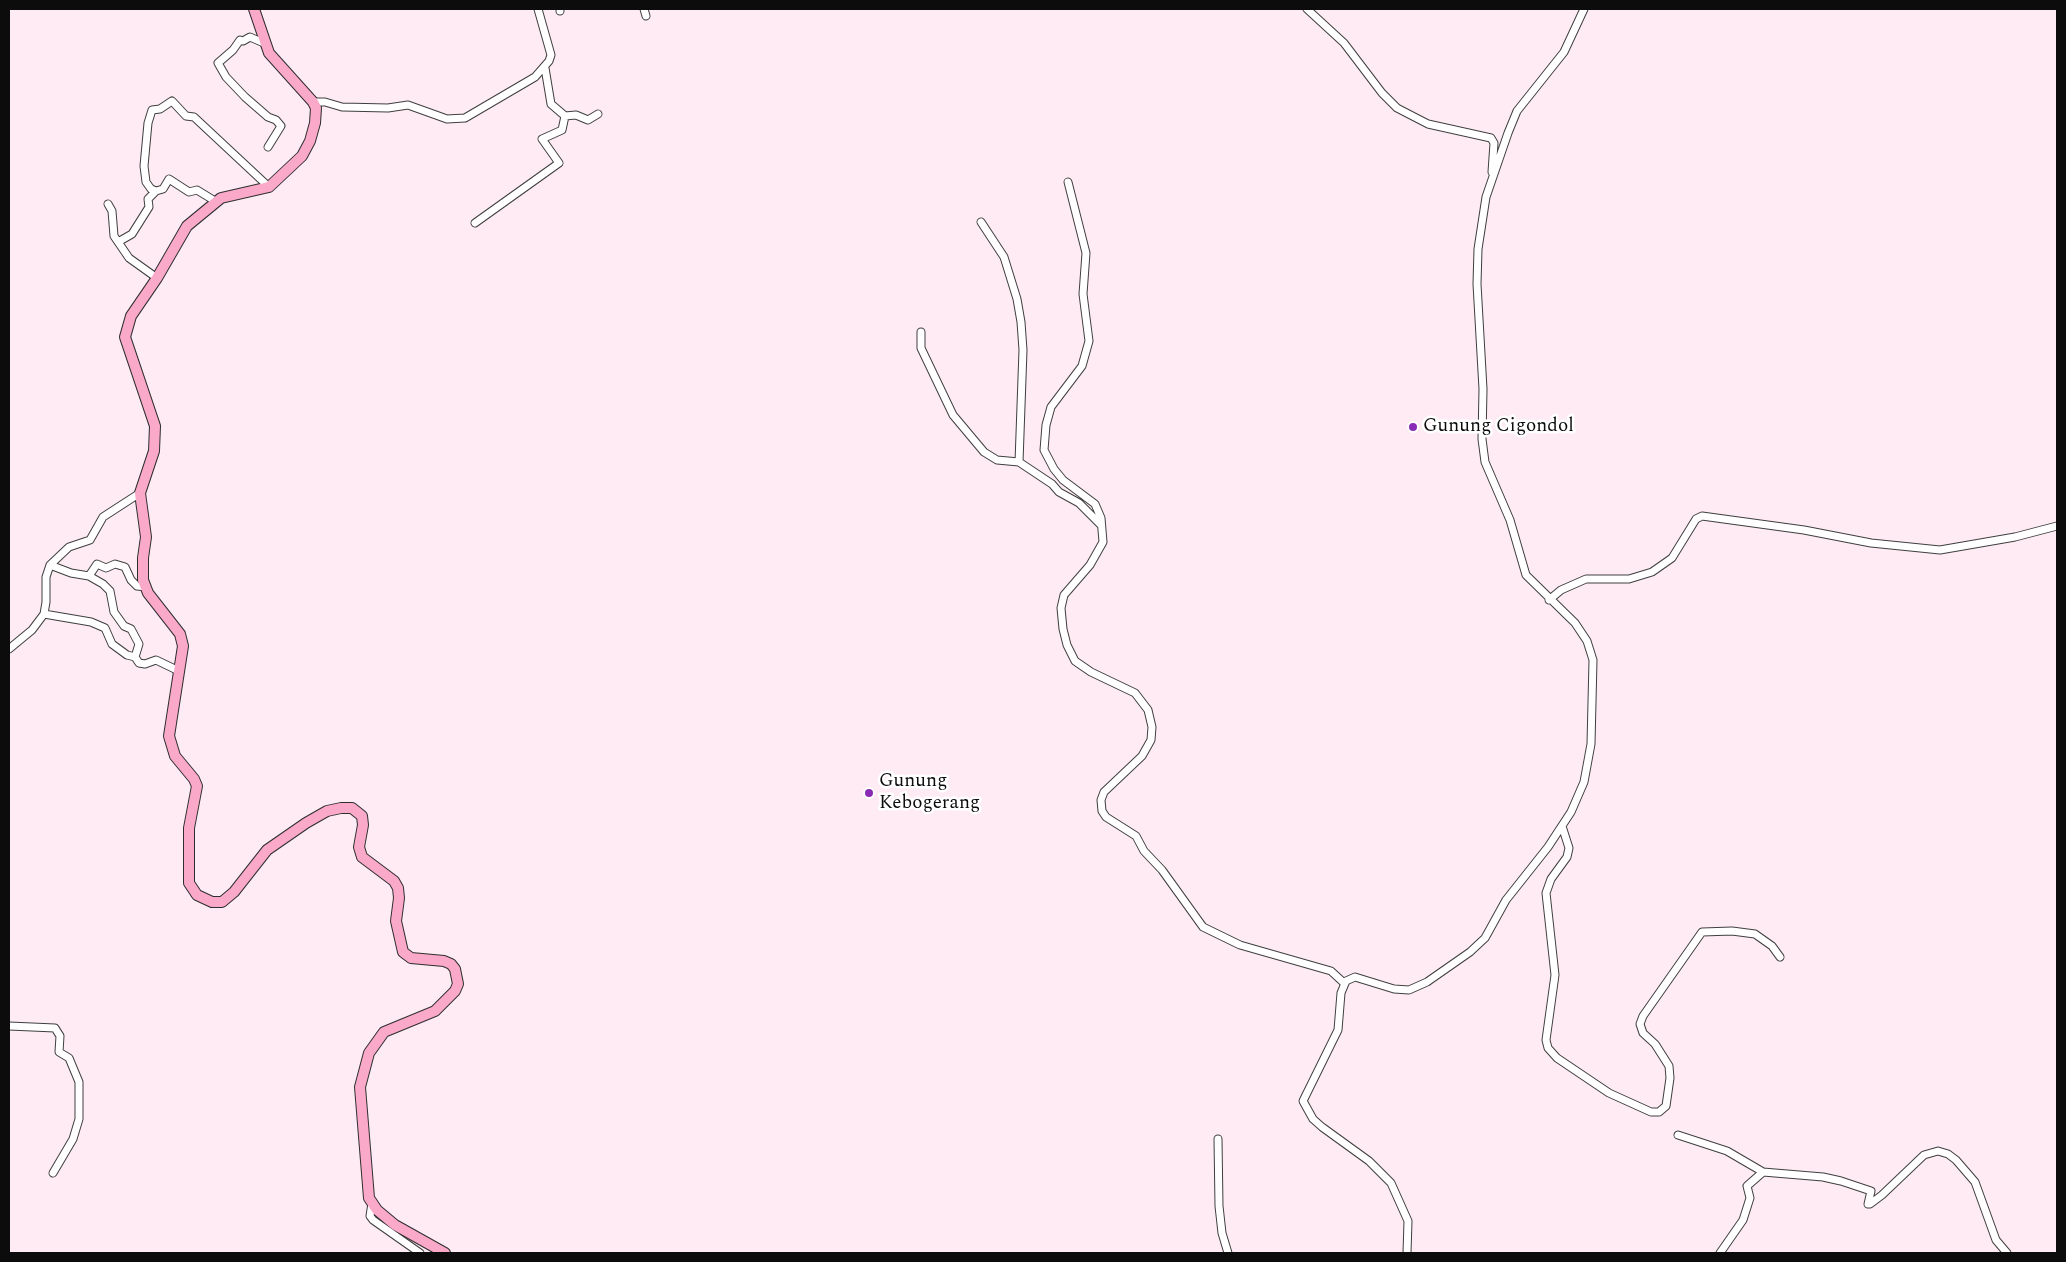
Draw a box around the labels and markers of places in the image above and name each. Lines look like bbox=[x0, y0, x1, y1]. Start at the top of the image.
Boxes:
place label: Gunung Cigondol bbox=[1423, 416, 1574, 438]
marker: Gunung Cigondol bbox=[1407, 421, 1419, 433]
place label: Gunung Kebogerang bbox=[879, 771, 980, 815]
marker: Gunung Kebogerang bbox=[863, 787, 875, 799]

